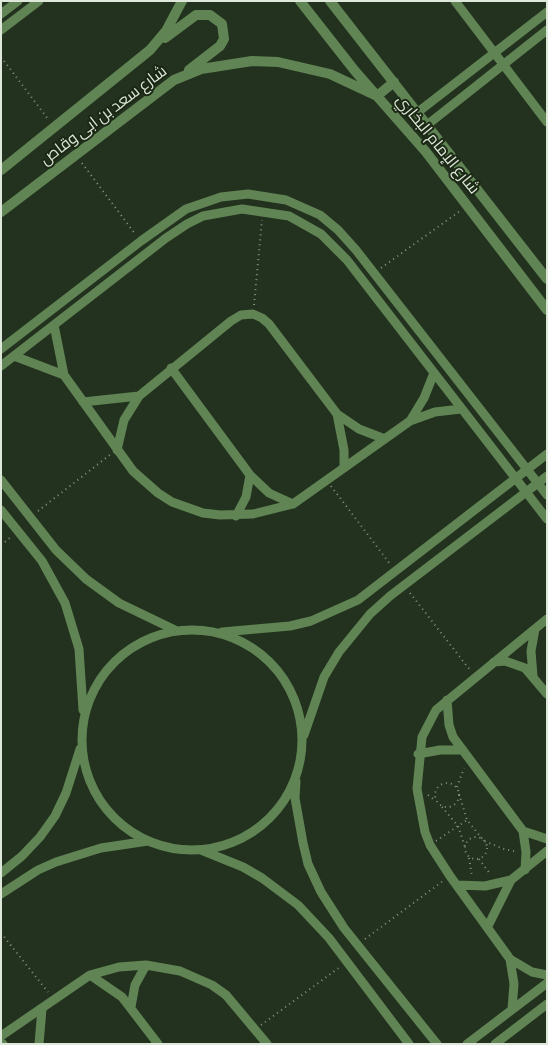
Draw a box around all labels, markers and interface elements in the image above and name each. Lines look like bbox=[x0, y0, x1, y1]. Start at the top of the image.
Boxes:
street label: شارع سعد بن ابى وقاص bbox=[37, 62, 171, 170]
street label: شارع الإمام البخاري bbox=[391, 92, 483, 198]

